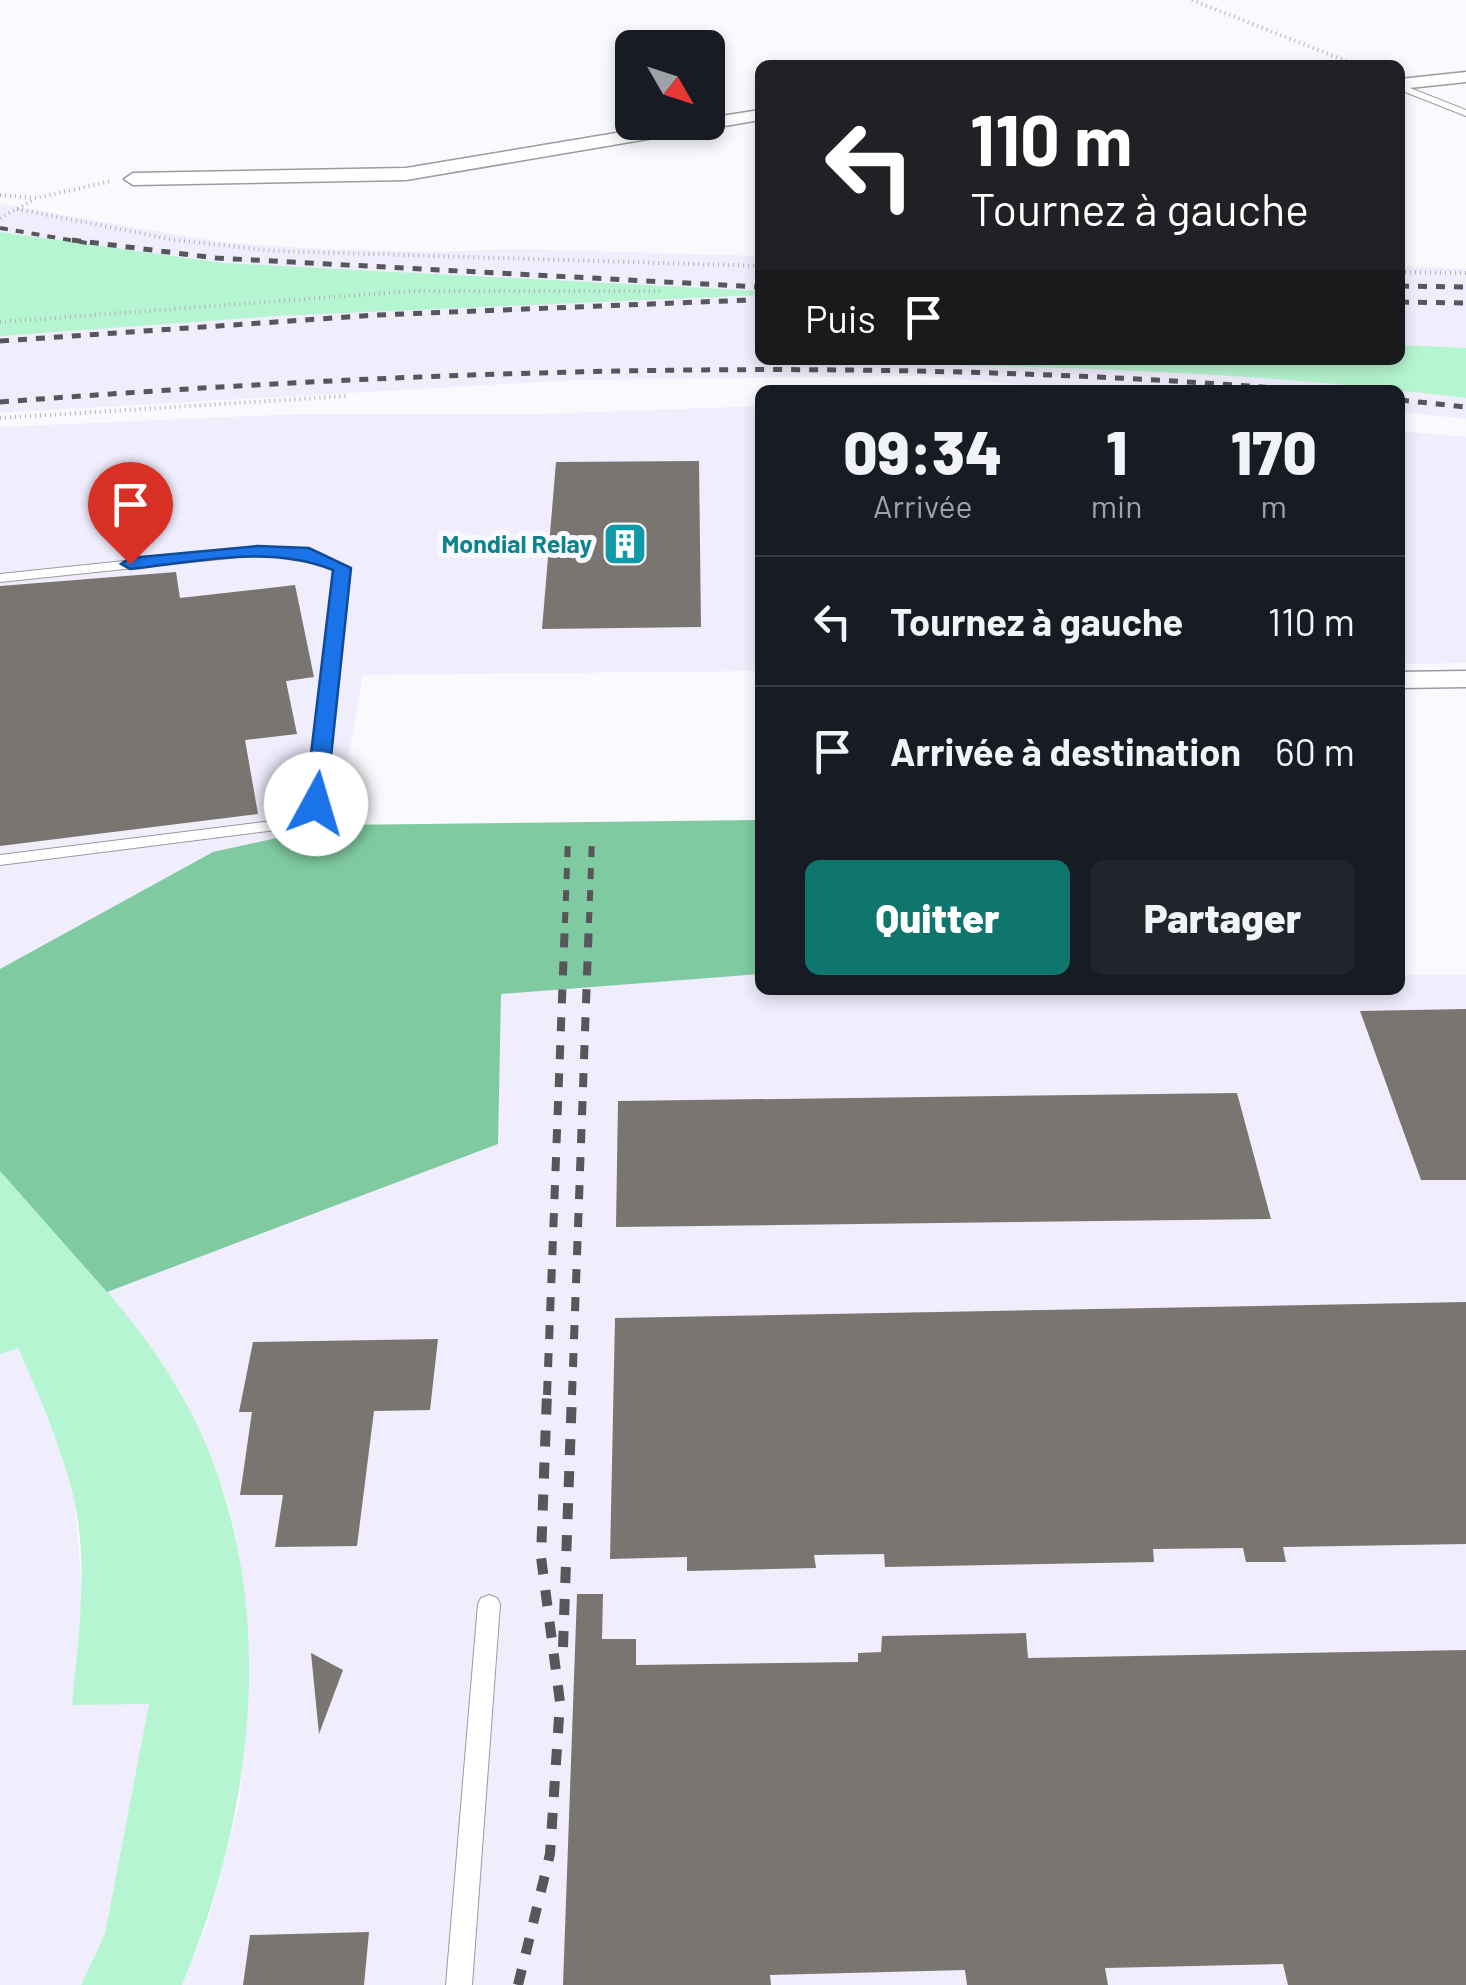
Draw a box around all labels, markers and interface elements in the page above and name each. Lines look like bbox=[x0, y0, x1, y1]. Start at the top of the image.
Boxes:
north arrow bbox=[615, 30, 725, 140]
map controls bbox=[615, 30, 725, 140]
text: 110 m bbox=[970, 96, 1132, 180]
icon: left bbox=[805, 100, 935, 230]
text: Tournez à gauche bbox=[970, 181, 1309, 235]
icon: arrive bbox=[896, 290, 951, 345]
text: Puis bbox=[805, 295, 876, 341]
text: 09:34 bbox=[843, 415, 1002, 487]
text: 1 bbox=[1106, 415, 1127, 487]
text: 170 bbox=[1231, 415, 1317, 487]
pin bbox=[88, 462, 173, 565]
icon: arrive bbox=[103, 477, 158, 532]
text: Arrivée bbox=[873, 486, 973, 524]
text: min bbox=[1091, 486, 1143, 524]
text: m bbox=[1261, 486, 1287, 524]
building icon: Mondial Relay bbox=[602, 521, 648, 567]
place label: Mondial Relay bbox=[441, 528, 592, 558]
icon: left bbox=[805, 594, 860, 649]
text: Tournez à gauche bbox=[890, 598, 1183, 644]
text: 110 m bbox=[1268, 598, 1355, 644]
icon: arrive bbox=[805, 724, 860, 779]
text: Arrivée à destination bbox=[890, 728, 1241, 774]
text: 60 m bbox=[1275, 728, 1355, 774]
position arrow bbox=[264, 752, 368, 856]
button: Quitter bbox=[805, 860, 1070, 975]
button: Partager bbox=[1090, 860, 1355, 975]

